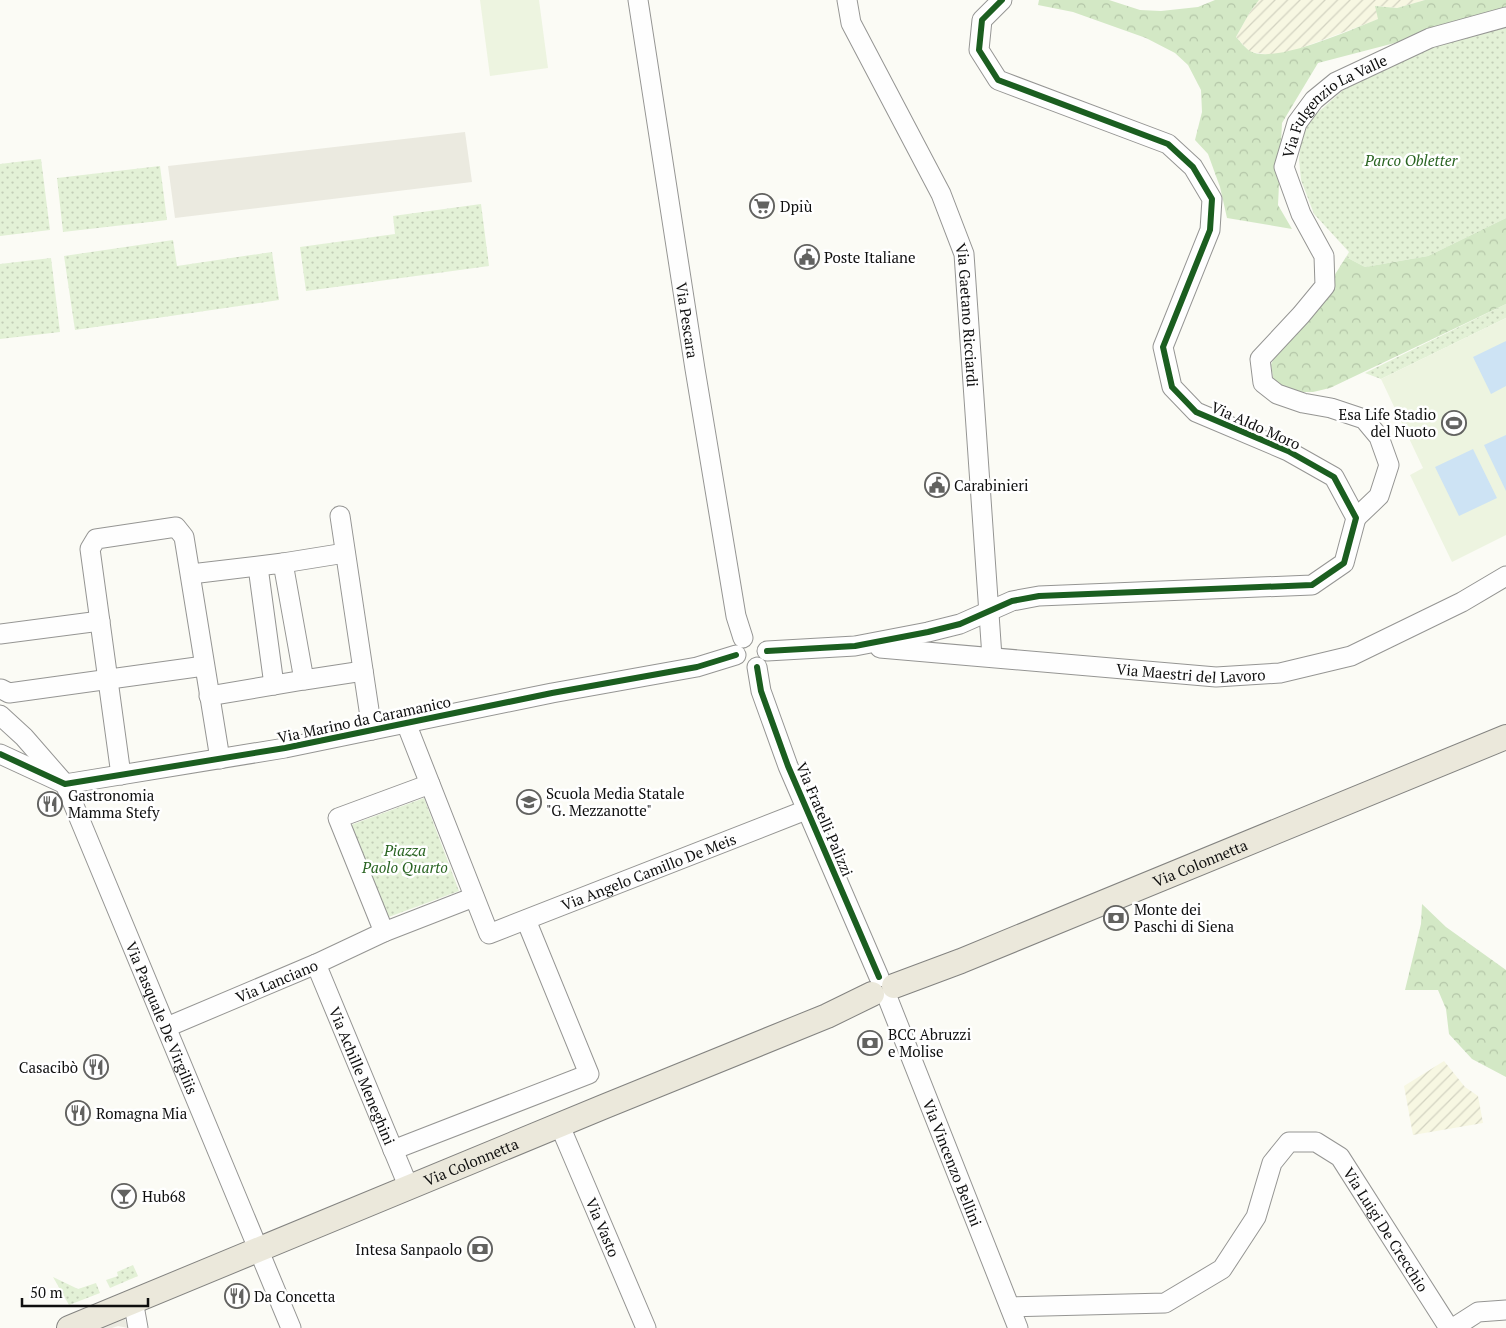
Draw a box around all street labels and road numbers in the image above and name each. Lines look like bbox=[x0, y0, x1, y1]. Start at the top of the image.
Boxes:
street label: Via Fulgenzio La Valle bbox=[1277, 50, 1390, 160]
street label: Via Gaetano Ricciardi bbox=[951, 240, 983, 388]
street label: Via Pescara bbox=[672, 281, 703, 360]
street label: Via Aldo Moro bbox=[1208, 396, 1304, 454]
street label: Via Maestri del Lavoro bbox=[1115, 658, 1266, 687]
street label: Via Marino da Caramanico bbox=[275, 691, 453, 747]
street label: Via Fratelli Palizzi bbox=[792, 759, 858, 879]
street label: Via Angelo Camillo De Meis bbox=[558, 828, 739, 915]
street label: Via Colonnetta bbox=[1150, 834, 1251, 891]
street label: Via Pasquale De Virgiliis bbox=[121, 938, 203, 1097]
street label: Via Lanciano bbox=[233, 954, 321, 1007]
street label: Via Achille Meneghini bbox=[325, 1004, 400, 1148]
street label: Via Vincenzo Bellini bbox=[919, 1096, 987, 1229]
street label: Via Colonnetta bbox=[421, 1133, 522, 1190]
street label: Via Luigi De Crecchio bbox=[1339, 1163, 1433, 1295]
street label: Via Vasto bbox=[582, 1195, 625, 1260]

